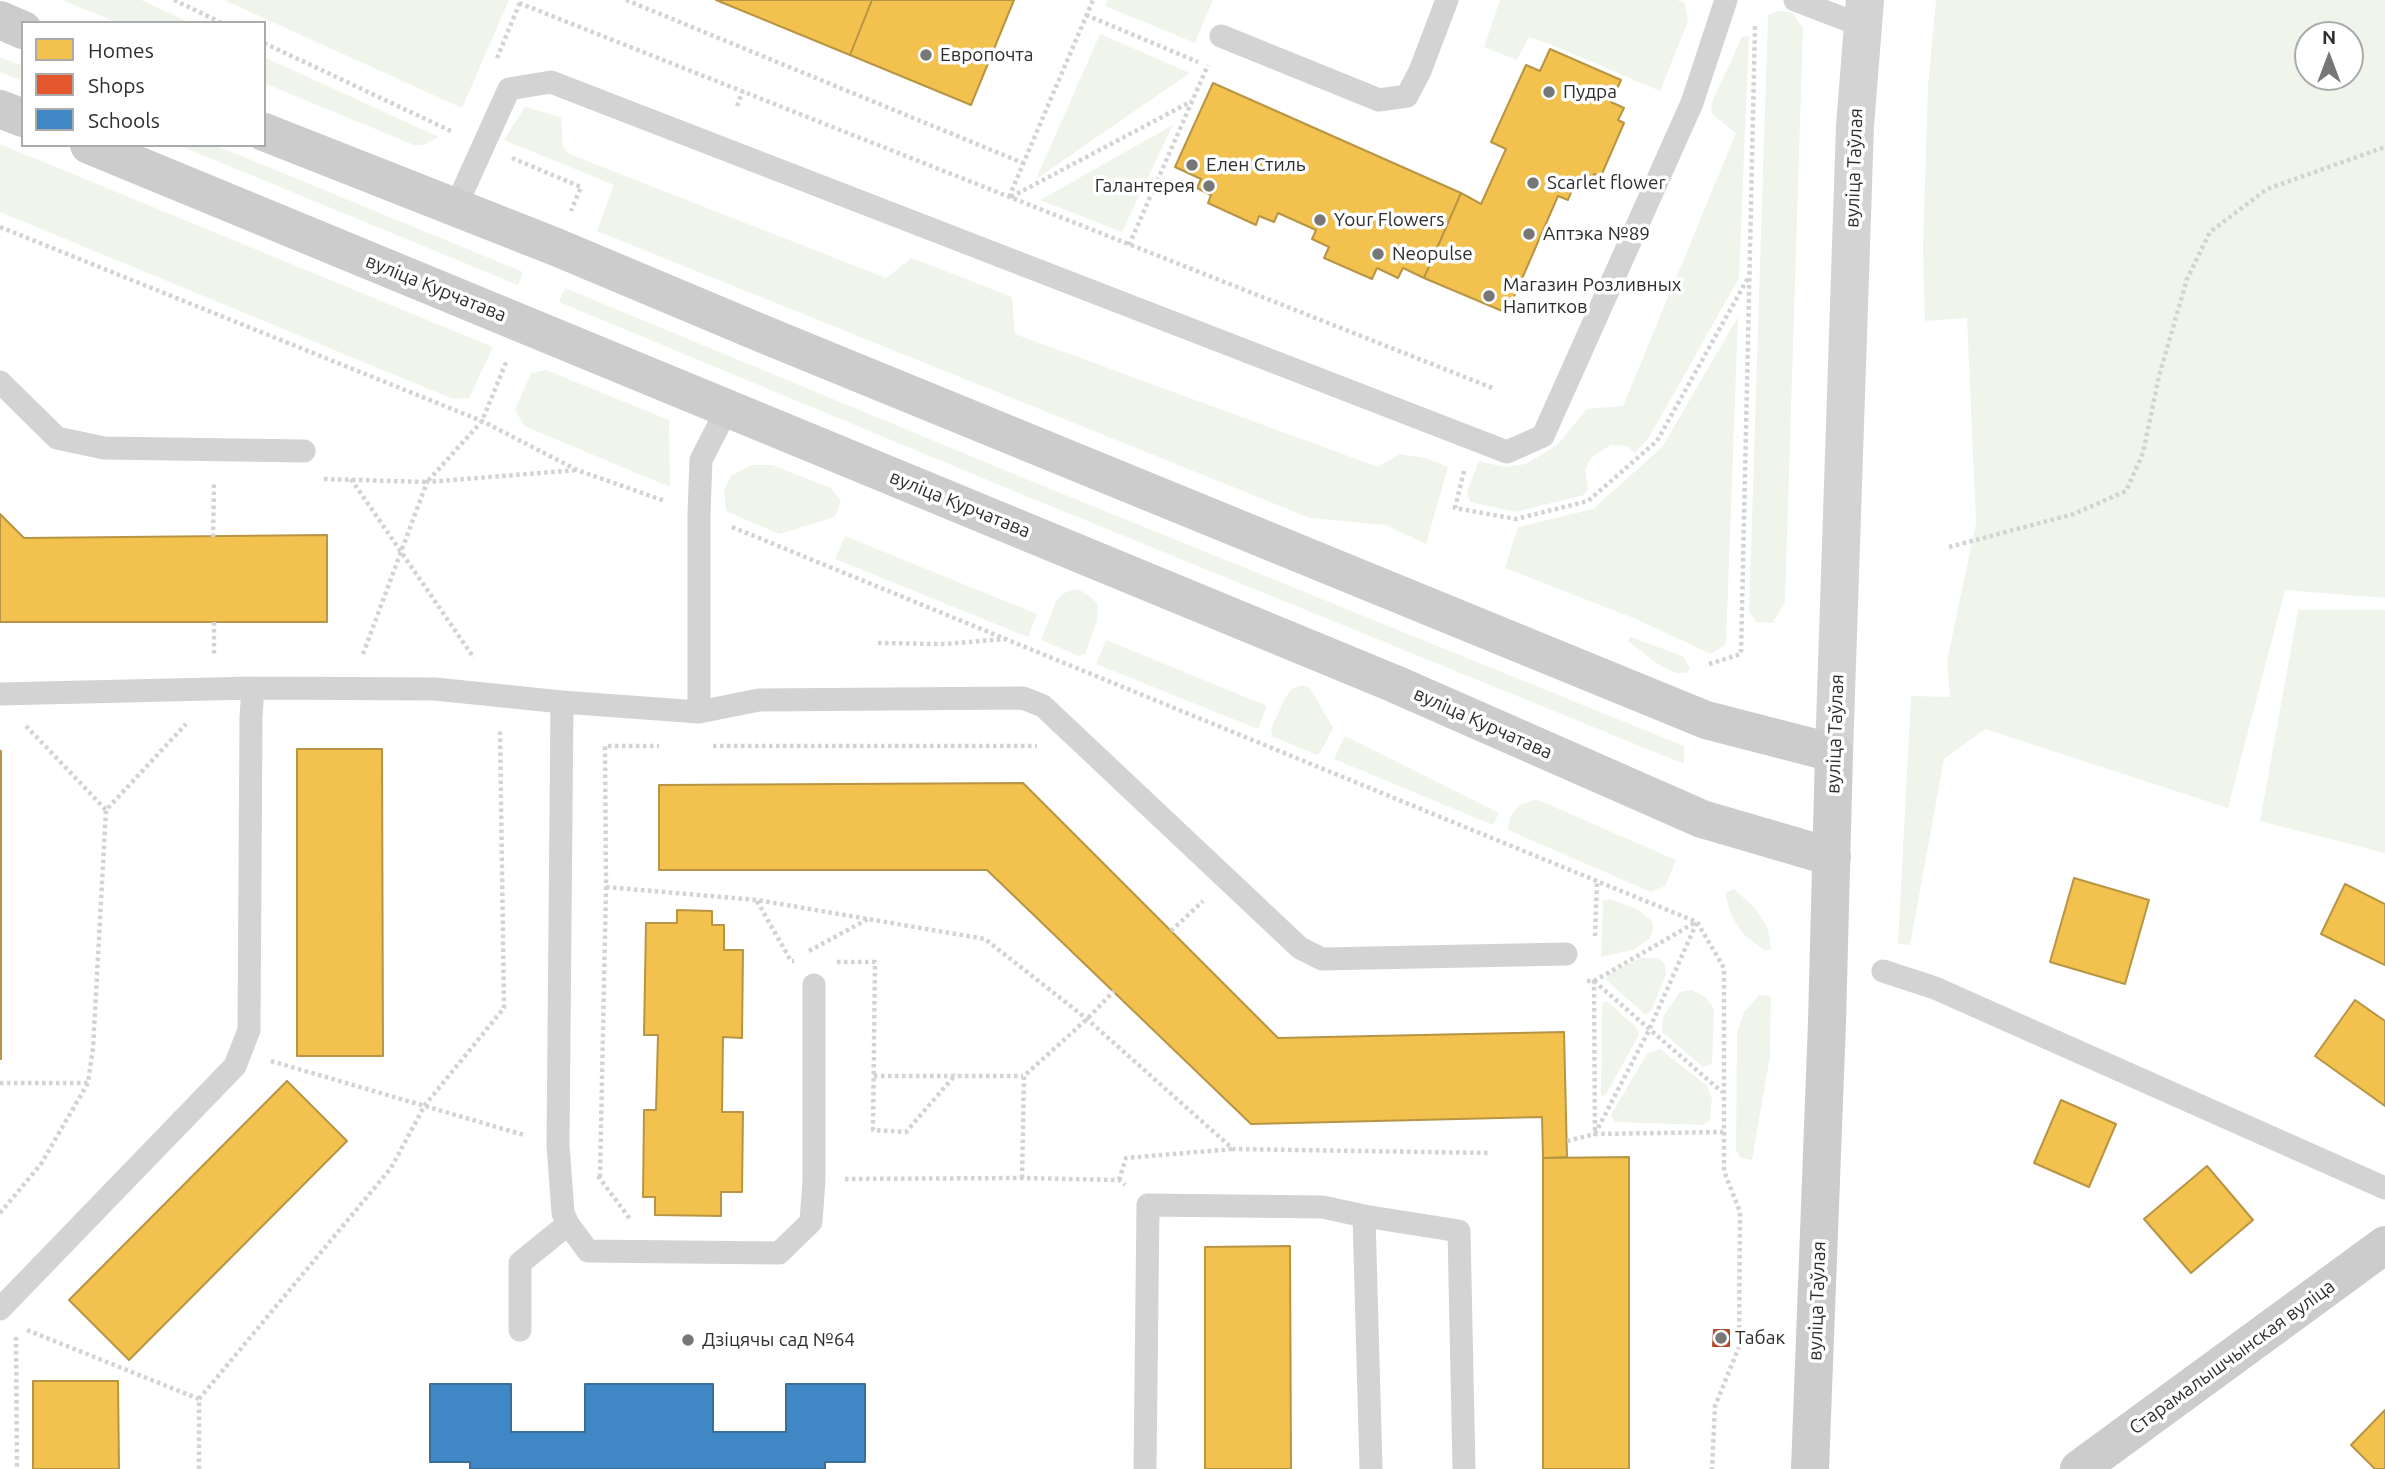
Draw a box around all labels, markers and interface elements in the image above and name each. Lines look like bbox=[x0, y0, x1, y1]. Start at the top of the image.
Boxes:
legend bbox=[21, 21, 266, 147]
north arrow bbox=[2294, 21, 2364, 91]
text: N bbox=[2322, 26, 2336, 48]
text: Homes bbox=[88, 38, 154, 62]
place label: Европочта bbox=[940, 44, 1034, 66]
marker: Европочта bbox=[918, 47, 934, 63]
text: Shops bbox=[88, 73, 145, 97]
place label: Пудра bbox=[1563, 81, 1617, 103]
marker: Пудра bbox=[1541, 84, 1557, 100]
text: Schools bbox=[88, 108, 160, 132]
street label: вуліца Таўлая bbox=[1841, 108, 1867, 228]
place label: Елен Стиль bbox=[1206, 154, 1306, 176]
marker: Елен Стиль bbox=[1184, 157, 1200, 173]
place label: Scarlet flower bbox=[1547, 172, 1666, 194]
place label: Галантерея bbox=[1095, 175, 1195, 197]
marker: Scarlet flower bbox=[1525, 175, 1541, 191]
marker: Галантерея bbox=[1201, 178, 1217, 194]
place label: Your Flowers bbox=[1334, 209, 1444, 231]
marker: Your Flowers bbox=[1312, 212, 1328, 228]
place label: Аптэка №89 bbox=[1543, 223, 1650, 245]
marker: Аптэка №89 bbox=[1521, 226, 1537, 242]
place label: Neopulse bbox=[1392, 243, 1473, 265]
marker: Neopulse bbox=[1370, 246, 1386, 262]
street label: вуліца Курчатава bbox=[362, 249, 510, 327]
place label: Магазин Розливных Напитков bbox=[1503, 274, 1681, 318]
marker: Магазин Розливных Напитков bbox=[1481, 288, 1497, 304]
street label: вуліца Курчатава bbox=[886, 465, 1034, 543]
street label: вуліца Таўлая bbox=[1822, 674, 1848, 794]
street label: вуліца Курчатава bbox=[1410, 682, 1556, 764]
street label: вуліца Таўлая bbox=[1804, 1241, 1830, 1361]
street label: Старамалышчынская вуліца bbox=[2125, 1275, 2339, 1439]
place label: Табак bbox=[1735, 1327, 1785, 1349]
place label: Дзіцячы сад №64 bbox=[702, 1329, 855, 1351]
marker: Табак bbox=[1713, 1330, 1729, 1346]
marker: Дзіцячы сад №64 bbox=[680, 1332, 696, 1348]

